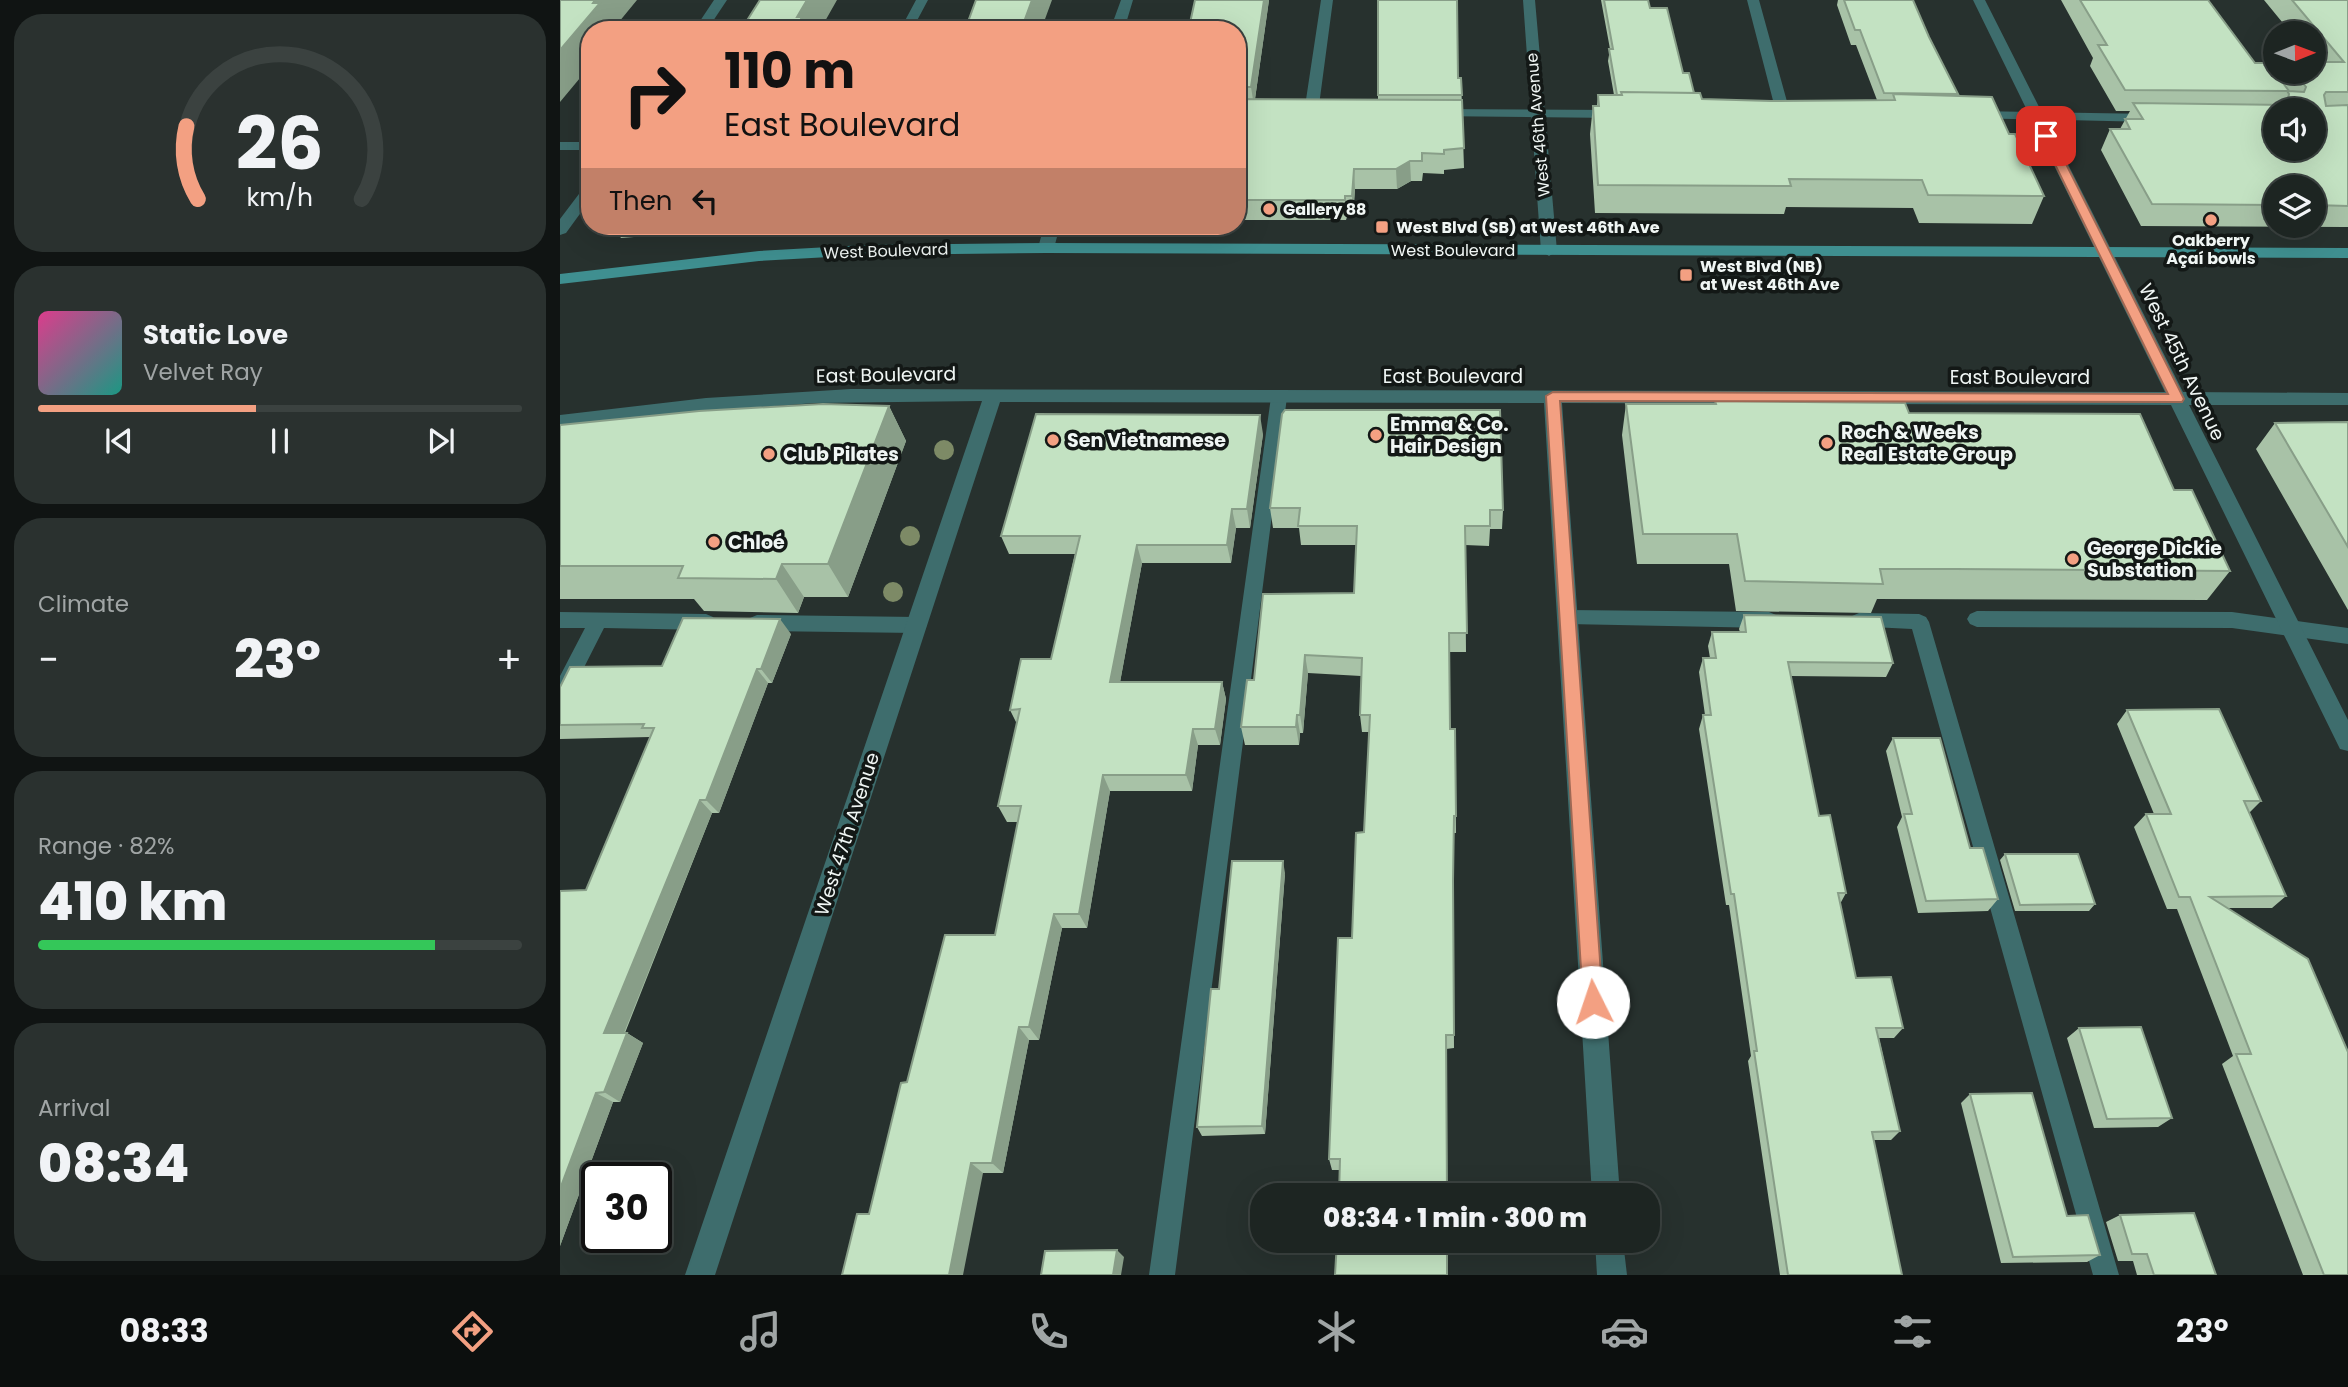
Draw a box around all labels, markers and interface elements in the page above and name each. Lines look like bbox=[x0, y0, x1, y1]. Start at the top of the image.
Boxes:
north arrow bbox=[2263, 21, 2326, 84]
map controls bbox=[2263, 21, 2326, 238]
text: 110 m bbox=[724, 37, 855, 105]
icon: right bbox=[609, 49, 700, 140]
street label: West 46th Avenue bbox=[1520, 52, 1556, 198]
text: 26 bbox=[236, 93, 324, 194]
button: sound bbox=[2263, 98, 2326, 161]
text: East Boulevard bbox=[724, 102, 960, 147]
pin bbox=[2016, 106, 2076, 166]
icon: arrive bbox=[2027, 117, 2065, 155]
button: layers bbox=[2263, 175, 2326, 238]
text: km/h bbox=[247, 180, 313, 215]
icon: left bbox=[686, 182, 724, 220]
text: Then bbox=[609, 183, 672, 219]
place label: Gallery 88 bbox=[1283, 198, 1366, 221]
marker: Gallery 88 bbox=[1261, 201, 1277, 217]
marker: Oakberry Açaí bowls bbox=[2203, 212, 2219, 228]
place label: West Blvd (SB) at West 46th Ave bbox=[1396, 216, 1660, 239]
marker: West Blvd (SB) at West 46th Ave bbox=[1374, 219, 1390, 235]
place label: Oakberry Açaí bowls bbox=[2166, 229, 2256, 270]
street label: West Boulevard bbox=[823, 237, 949, 265]
street label: West Boulevard bbox=[1391, 239, 1515, 262]
place label: West Blvd (NB) at West 46th Ave bbox=[1700, 255, 1840, 296]
marker: West Blvd (NB) at West 46th Ave bbox=[1678, 267, 1694, 283]
street label: West 45th Avenue bbox=[2132, 279, 2232, 445]
text: Static Love bbox=[143, 317, 288, 353]
text: Velvet Ray bbox=[143, 356, 263, 388]
street label: East Boulevard bbox=[816, 360, 956, 390]
street label: East Boulevard bbox=[1383, 363, 1523, 390]
street label: East Boulevard bbox=[1950, 364, 2090, 391]
place label: Emma & Co. Hair Design bbox=[1390, 411, 1509, 460]
place label: Roch & Weeks Real Estate Group bbox=[1841, 419, 2013, 468]
icon: previous bbox=[100, 422, 138, 460]
icon: pause bbox=[261, 422, 299, 460]
icon: next bbox=[422, 422, 460, 460]
place label: Sen Vietnamese bbox=[1067, 427, 1226, 454]
marker: Emma & Co. Hair Design bbox=[1368, 427, 1384, 443]
marker: Sen Vietnamese bbox=[1045, 432, 1061, 448]
marker: Roch & Weeks Real Estate Group bbox=[1819, 435, 1835, 451]
place label: Club Pilates bbox=[783, 441, 899, 468]
marker: Club Pilates bbox=[761, 446, 777, 462]
place label: Chloé bbox=[728, 529, 785, 556]
marker: Chloé bbox=[706, 534, 722, 550]
place label: George Dickie Substation bbox=[2087, 535, 2222, 584]
marker: George Dickie Substation bbox=[2065, 551, 2081, 567]
text: Climate bbox=[38, 588, 129, 620]
text: 23° bbox=[234, 623, 321, 696]
text: − bbox=[38, 633, 59, 686]
text: + bbox=[496, 633, 522, 686]
street label: West 47th Avenue bbox=[808, 749, 886, 919]
text: Range · 82% bbox=[38, 830, 174, 862]
text: 410 km bbox=[38, 865, 227, 938]
position arrow bbox=[1556, 965, 1630, 1039]
text: Arrival bbox=[38, 1092, 110, 1124]
text: 08:34 bbox=[38, 1127, 189, 1200]
speed limit sign: 30 bbox=[581, 1162, 672, 1253]
text: 08:34 · 1 min · 300 m bbox=[1323, 1200, 1587, 1236]
icon: directions bbox=[448, 1307, 497, 1356]
icon: music bbox=[736, 1307, 785, 1356]
icon: phone bbox=[1024, 1307, 1073, 1356]
icon: climate bbox=[1312, 1307, 1361, 1356]
icon: car bbox=[1600, 1307, 1649, 1356]
icon: filters bbox=[1888, 1307, 1937, 1356]
text: 08:33 bbox=[120, 1308, 209, 1353]
text: 23° bbox=[2176, 1308, 2228, 1353]

